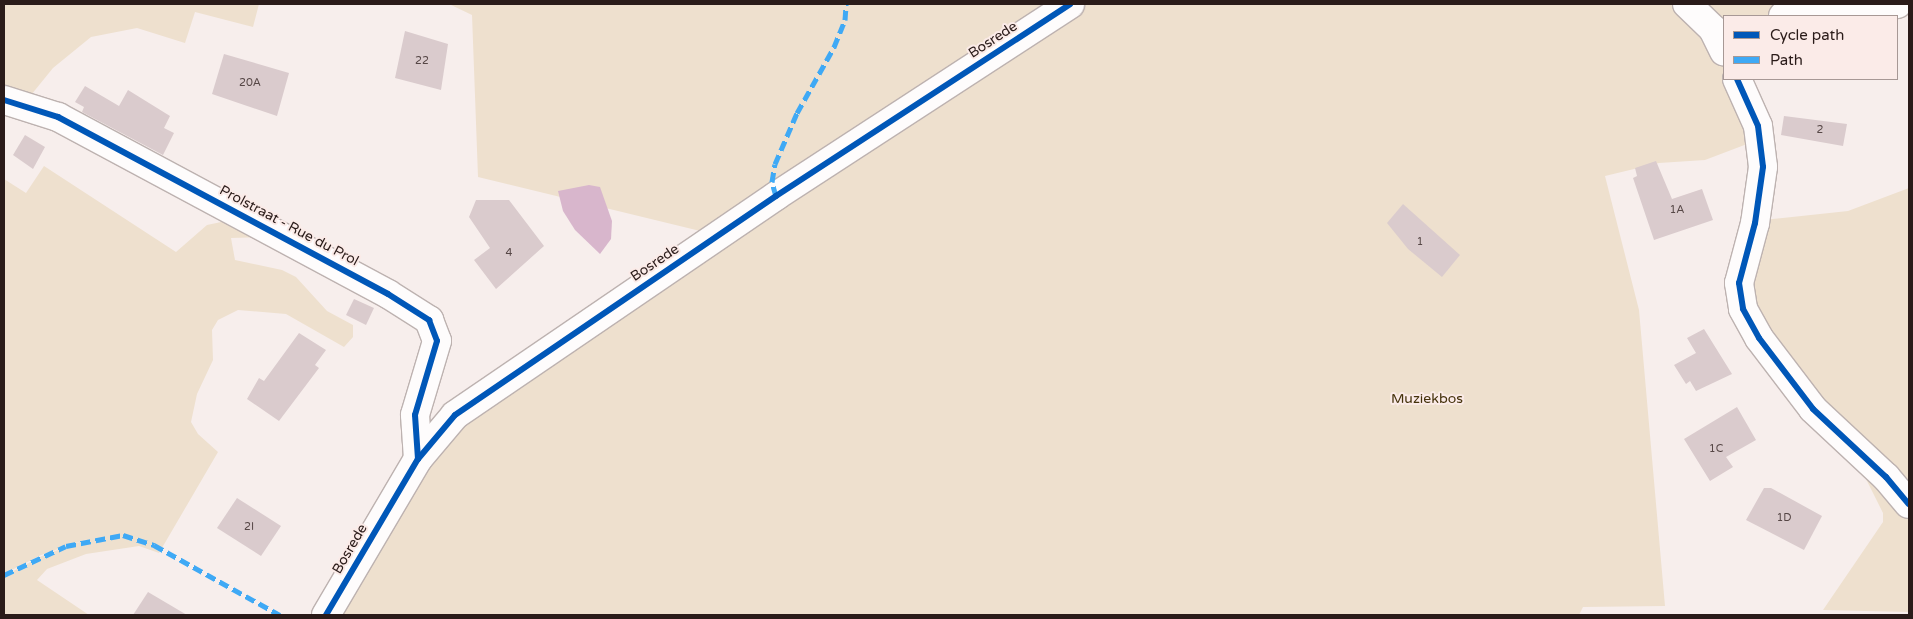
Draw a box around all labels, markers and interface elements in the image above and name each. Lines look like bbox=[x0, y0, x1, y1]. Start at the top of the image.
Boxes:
legend bbox=[1723, 15, 1898, 80]
street label: Bosrede bbox=[965, 18, 1021, 62]
text: Cycle path bbox=[1770, 26, 1844, 44]
text: Path bbox=[1770, 51, 1803, 69]
house number: 22 bbox=[415, 54, 429, 68]
house number: 20A bbox=[239, 76, 261, 90]
house number: 2 bbox=[1817, 123, 1823, 137]
street label: Prolstraat - Rue du Prol bbox=[217, 182, 361, 270]
house number: 1A bbox=[1669, 203, 1685, 217]
house number: 1 bbox=[1417, 235, 1423, 249]
street label: Bosrede bbox=[628, 241, 682, 285]
house number: 4 bbox=[506, 246, 512, 260]
park label: Muziekbos bbox=[1391, 391, 1463, 407]
house number: 1C bbox=[1709, 442, 1723, 456]
house number: 1D bbox=[1776, 511, 1792, 525]
house number: 2I bbox=[244, 520, 254, 534]
street label: Bosrede bbox=[329, 521, 371, 577]

